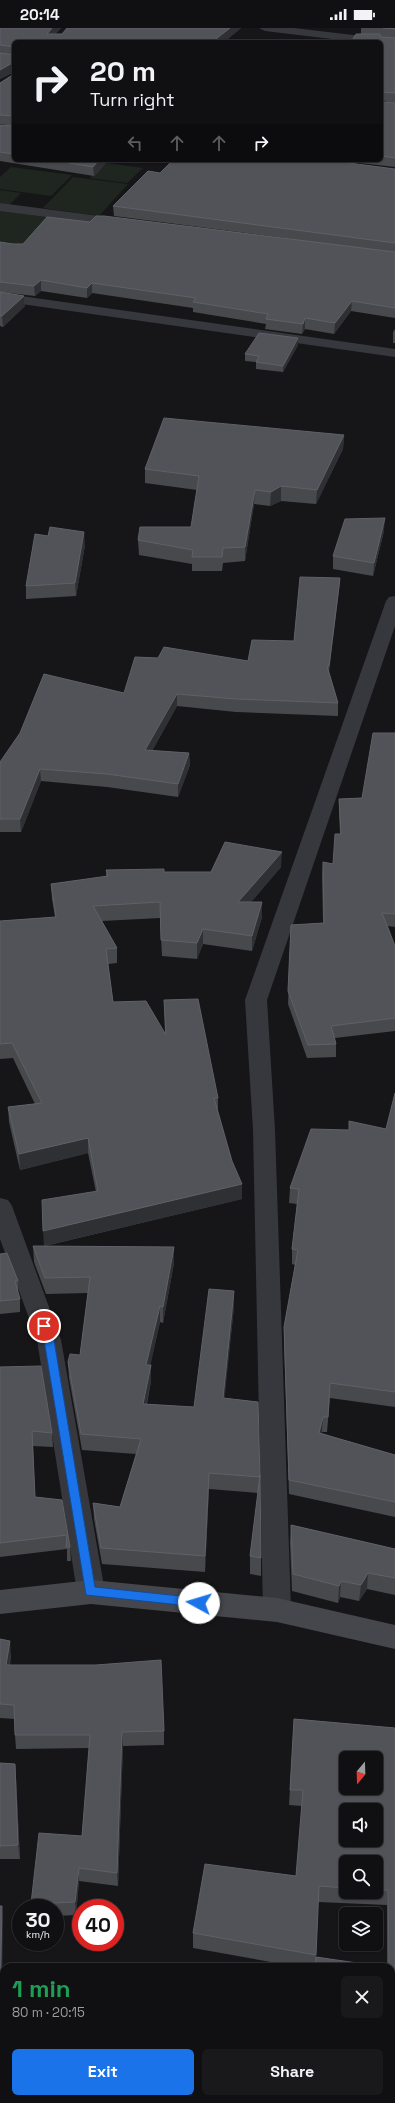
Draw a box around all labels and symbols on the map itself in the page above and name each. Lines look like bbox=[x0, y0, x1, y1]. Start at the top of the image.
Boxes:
pin bbox=[27, 1309, 61, 1343]
position arrow bbox=[178, 1582, 220, 1624]
north arrow bbox=[339, 1751, 383, 1795]
speed limit sign: 40 bbox=[72, 1899, 124, 1951]

